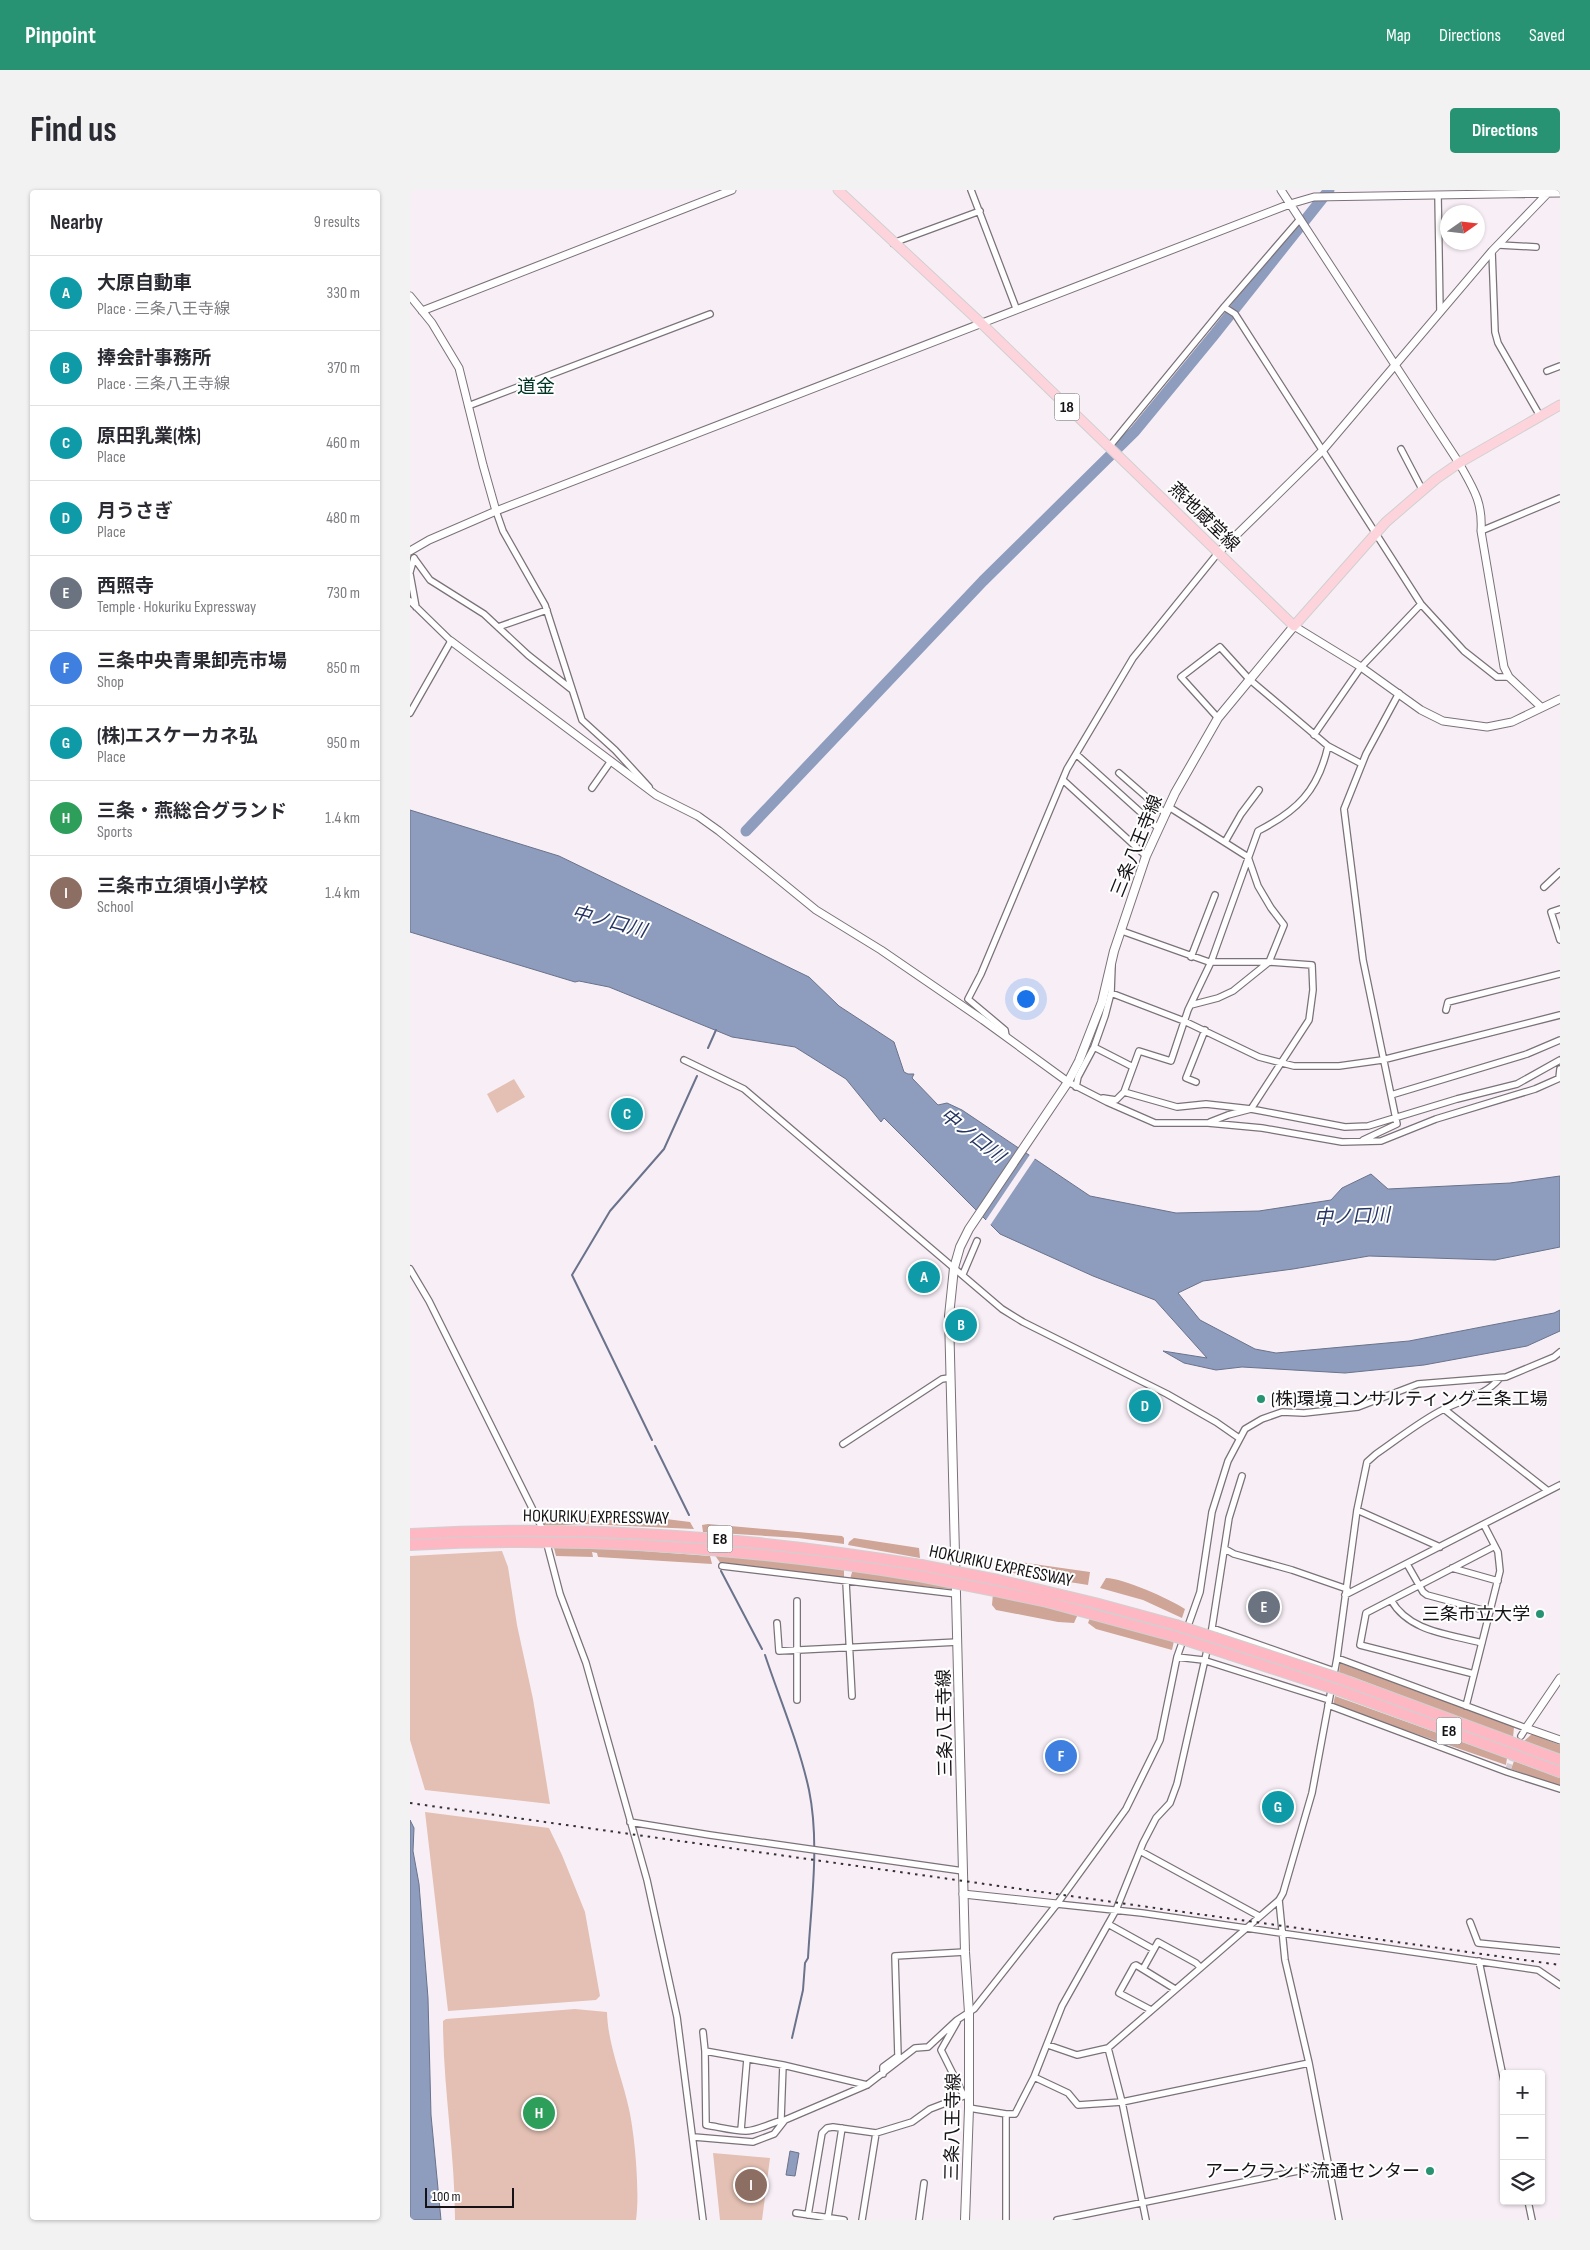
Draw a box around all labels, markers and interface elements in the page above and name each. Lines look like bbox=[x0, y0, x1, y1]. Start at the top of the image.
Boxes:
text: Pinpoint bbox=[25, 21, 96, 50]
text: Map bbox=[1386, 25, 1411, 46]
text: Directions bbox=[1439, 25, 1501, 46]
text: Saved bbox=[1529, 25, 1565, 46]
button: Directions bbox=[1450, 108, 1560, 153]
text: Find us bbox=[30, 109, 117, 152]
north arrow bbox=[1440, 205, 1485, 250]
text: Nearby bbox=[50, 210, 103, 235]
text: 9 results bbox=[314, 213, 360, 232]
text: 大原自動車 bbox=[97, 272, 192, 295]
text: A bbox=[62, 284, 70, 303]
text: 330 m bbox=[327, 284, 360, 303]
text: Place · 三条八王寺線 bbox=[97, 300, 230, 319]
text: 捧会計事務所 bbox=[97, 347, 211, 370]
text: B bbox=[62, 359, 70, 378]
text: 370 m bbox=[327, 359, 360, 378]
text: Place · 三条八王寺線 bbox=[97, 375, 230, 394]
district label: 道金 bbox=[517, 376, 555, 399]
road number: 18 bbox=[1054, 393, 1080, 420]
text: 原田乳業(株) bbox=[97, 425, 201, 448]
text: C bbox=[62, 434, 70, 453]
text: 460 m bbox=[326, 434, 360, 453]
text: Place bbox=[97, 448, 126, 467]
street label: 燕地蔵堂線 bbox=[1164, 478, 1244, 556]
text: 月うさぎ bbox=[97, 500, 173, 523]
text: D bbox=[62, 509, 70, 528]
text: 480 m bbox=[326, 509, 360, 528]
text: Place bbox=[97, 523, 126, 542]
text: 西照寺 bbox=[97, 575, 154, 598]
text: E bbox=[63, 584, 69, 603]
text: 730 m bbox=[327, 584, 360, 603]
text: Temple · Hokuriku Expressway bbox=[97, 598, 256, 617]
text: 三条中央青果卸売市場 bbox=[97, 650, 287, 673]
text: F bbox=[63, 659, 69, 678]
text: 850 m bbox=[327, 659, 360, 678]
text: Shop bbox=[97, 673, 124, 692]
text: (株)エスケーカネ弘 bbox=[97, 725, 258, 748]
text: G bbox=[62, 734, 70, 753]
text: 950 m bbox=[327, 734, 360, 753]
text: Place bbox=[97, 748, 126, 767]
street label: 三条八王寺線 bbox=[1107, 792, 1167, 900]
text: 三条・燕総合グランド bbox=[97, 800, 287, 823]
text: H bbox=[62, 809, 70, 828]
text: 1.4 km bbox=[325, 809, 360, 828]
text: Sports bbox=[97, 823, 132, 842]
text: 三条市立須頃小学校 bbox=[97, 875, 268, 898]
text: I bbox=[64, 884, 68, 903]
text: 1.4 km bbox=[325, 884, 360, 903]
text: School bbox=[97, 898, 133, 917]
water label: 中ノ口川 bbox=[569, 901, 651, 943]
your location bbox=[1013, 986, 1039, 1012]
pin: C bbox=[611, 1095, 643, 1133]
water label: 中ノ口川 bbox=[935, 1104, 1011, 1170]
water label: 中ノ口川 bbox=[1314, 1204, 1392, 1230]
pin: A bbox=[908, 1258, 940, 1296]
pin: B bbox=[945, 1306, 977, 1344]
pin: D bbox=[1129, 1387, 1161, 1425]
place label: (株)環境コンサルティング三条工場 bbox=[1271, 1389, 1548, 1410]
marker: (株)環境コンサルティング三条工場 bbox=[1255, 1393, 1267, 1405]
street label: HOKURIKU EXPRESSWAY bbox=[523, 1505, 670, 1529]
road number: E8 bbox=[708, 1526, 732, 1552]
street label: HOKURIKU EXPRESSWAY bbox=[927, 1541, 1075, 1592]
pin: E bbox=[1248, 1588, 1280, 1626]
place label: 三条市立大学 bbox=[1422, 1604, 1530, 1625]
marker: 三条市立大学 bbox=[1534, 1608, 1546, 1620]
street label: 三条八王寺線 bbox=[934, 1669, 956, 1777]
road number: E8 bbox=[1436, 1718, 1462, 1744]
pin: F bbox=[1045, 1737, 1077, 1775]
pin: G bbox=[1262, 1788, 1294, 1826]
map controls bbox=[1500, 2070, 1545, 2205]
button: + bbox=[1500, 2070, 1545, 2115]
street label: 三条八王寺線 bbox=[942, 2073, 964, 2181]
pin: H bbox=[523, 2094, 555, 2132]
button: − bbox=[1500, 2115, 1545, 2160]
button: layers bbox=[1500, 2160, 1545, 2205]
place label: アークランド流通センター bbox=[1205, 2161, 1420, 2182]
marker: アークランド流通センター bbox=[1424, 2165, 1436, 2177]
pin: I bbox=[735, 2166, 767, 2204]
scale bar bbox=[425, 2185, 514, 2208]
text: 100 m bbox=[432, 2188, 461, 2205]

